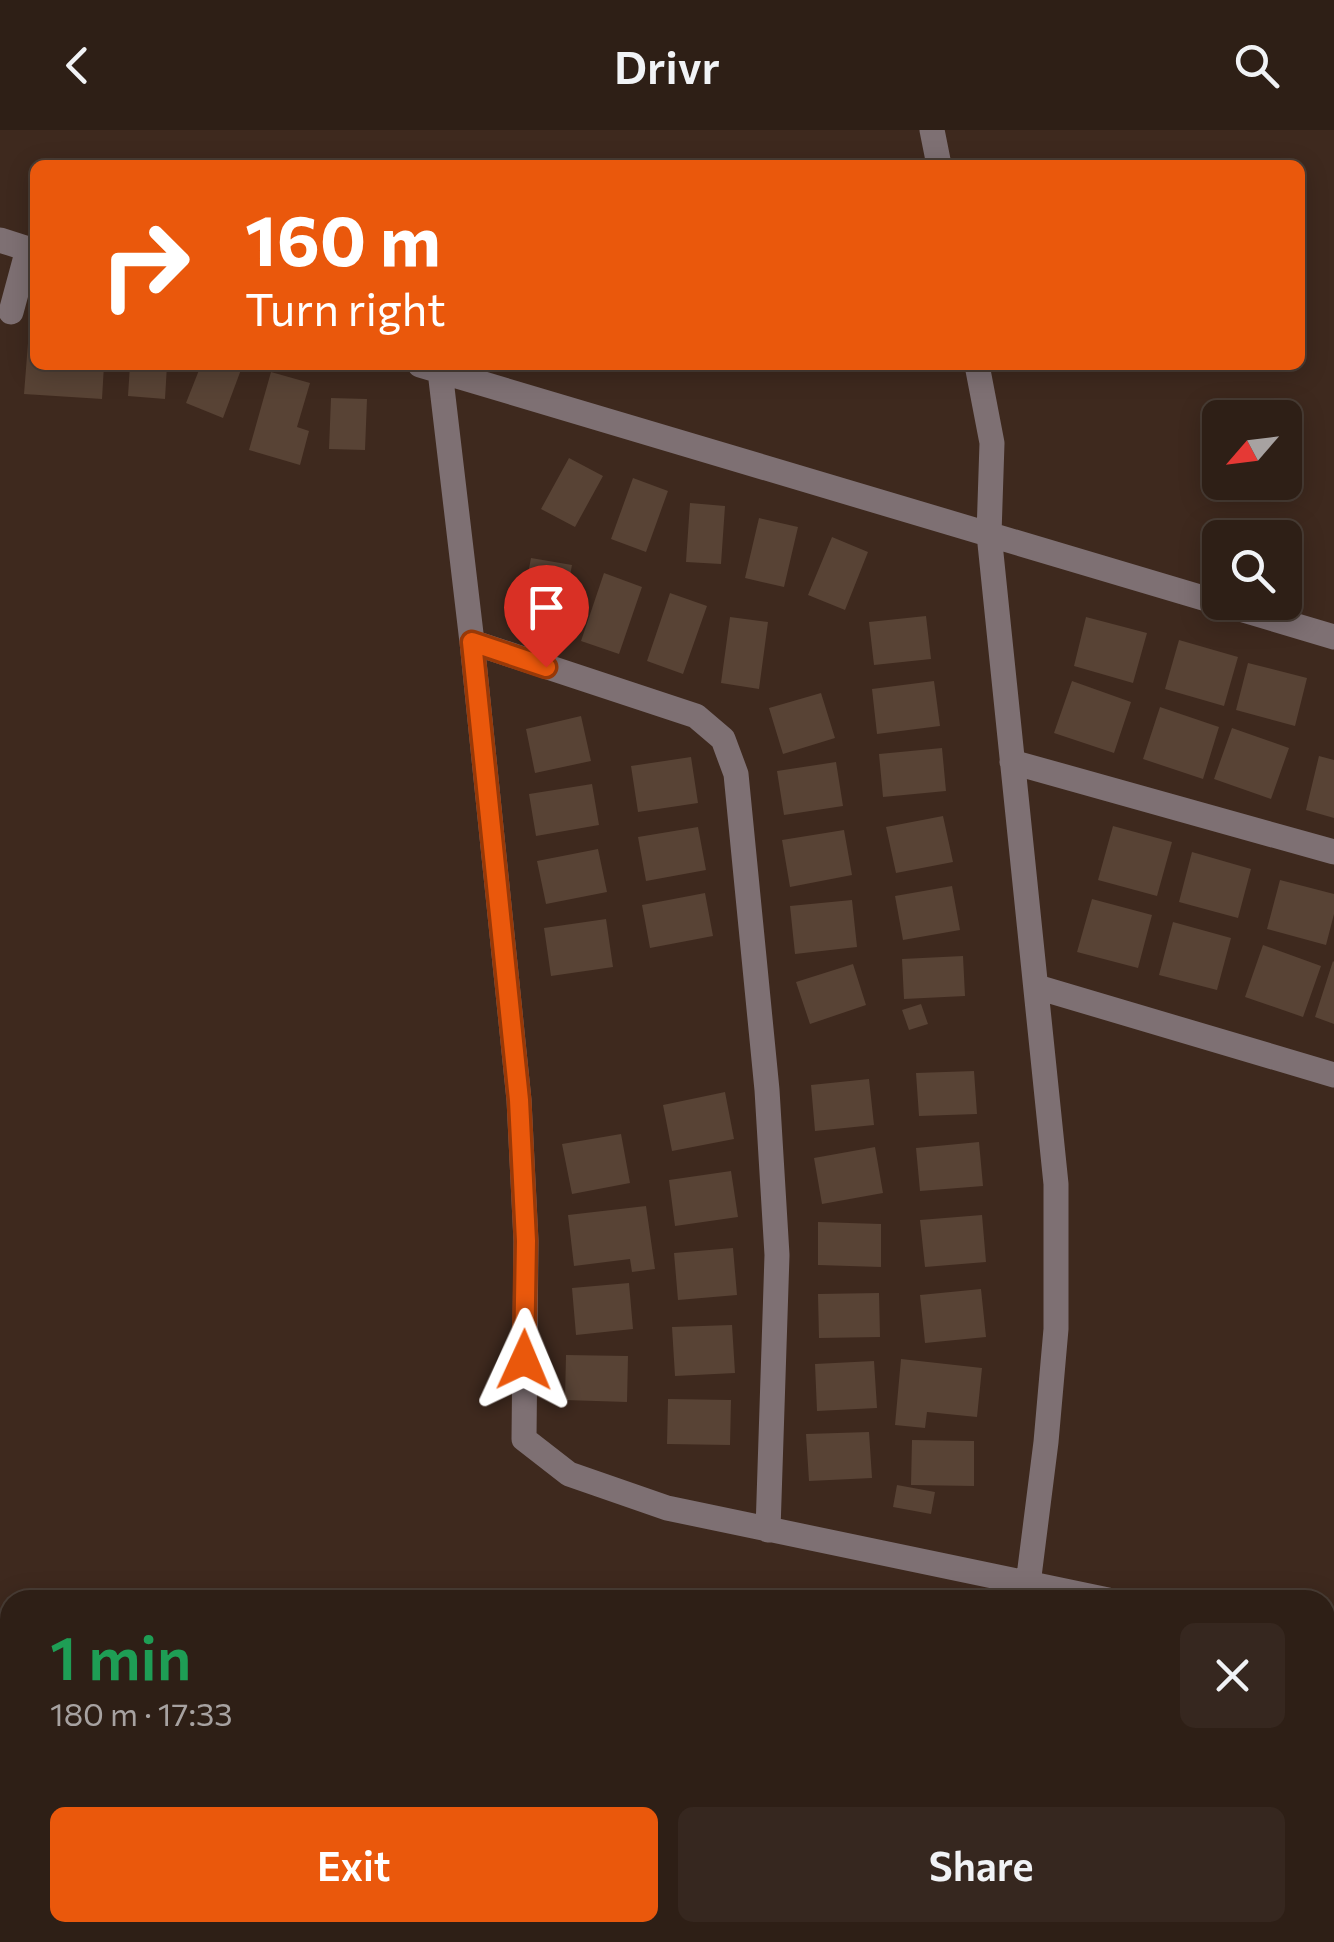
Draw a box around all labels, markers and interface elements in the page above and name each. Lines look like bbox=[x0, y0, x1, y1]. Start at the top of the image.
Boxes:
icon: back bbox=[50, 38, 105, 93]
text: Drivr bbox=[614, 38, 720, 93]
icon: search bbox=[1229, 38, 1284, 93]
text: 160 m bbox=[245, 195, 441, 280]
icon: right bbox=[80, 200, 210, 330]
text: Turn right bbox=[245, 280, 446, 335]
north arrow bbox=[1202, 400, 1302, 500]
map controls bbox=[1202, 400, 1302, 620]
button: search bbox=[1202, 520, 1302, 620]
pin bbox=[504, 565, 589, 668]
icon: arrive bbox=[519, 580, 574, 635]
position arrow bbox=[472, 1308, 576, 1412]
text: 1 min bbox=[50, 1619, 191, 1692]
button: close bbox=[1180, 1623, 1285, 1728]
text: 180 m · 17:33 bbox=[50, 1693, 232, 1733]
button: Exit bbox=[50, 1807, 658, 1922]
button: Share bbox=[678, 1807, 1285, 1922]

